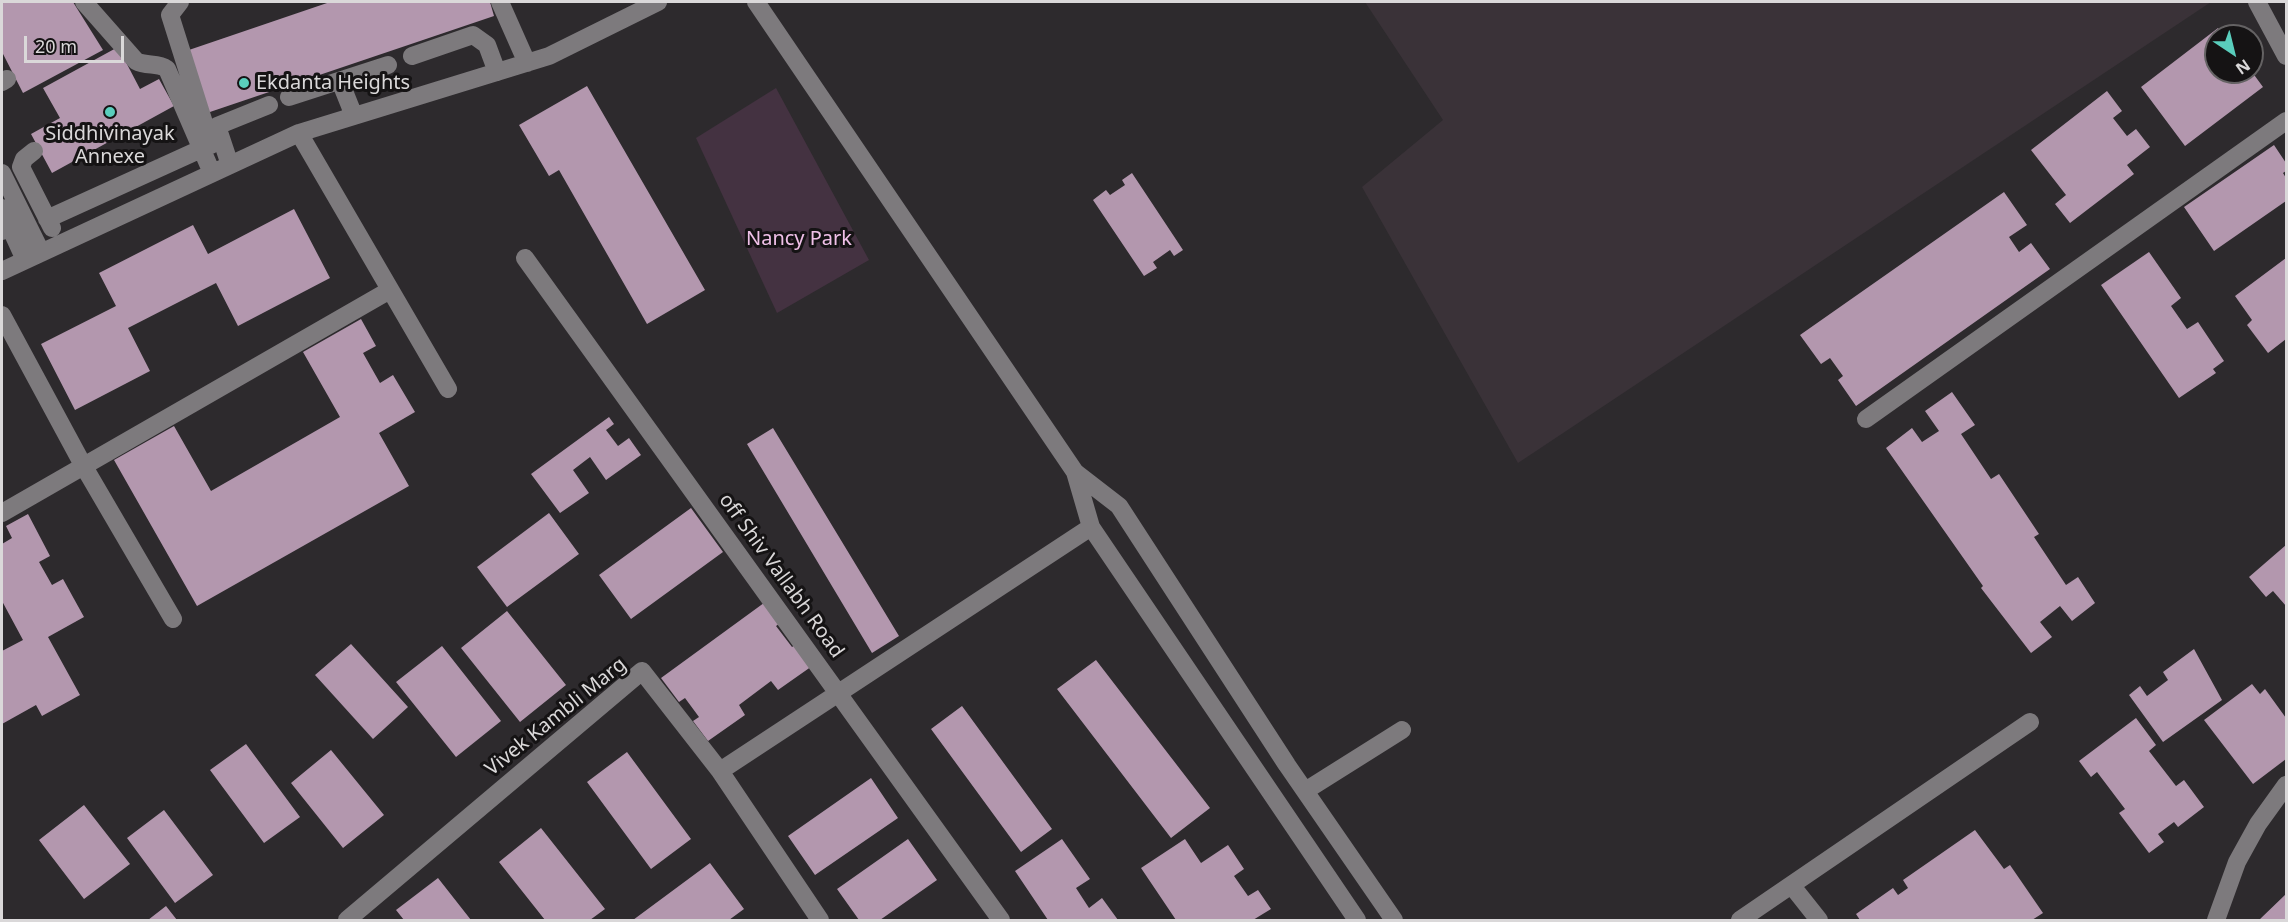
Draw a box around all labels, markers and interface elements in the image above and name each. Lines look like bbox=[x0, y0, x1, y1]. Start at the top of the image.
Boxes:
scale bar bbox=[27, 24, 128, 62]
north arrow bbox=[2204, 24, 2264, 84]
text: 20 m bbox=[35, 34, 77, 58]
text: N bbox=[2232, 54, 2255, 80]
place label: Ekdanta Heights bbox=[256, 71, 410, 95]
marker: Ekdanta Heights bbox=[237, 76, 251, 90]
marker: Siddhivinayak Annexe bbox=[103, 105, 117, 119]
place label: Siddhivinayak Annexe bbox=[45, 122, 175, 169]
park label: Nancy Park bbox=[746, 227, 852, 251]
street label: off Shiv Vallabh Road bbox=[713, 489, 849, 663]
street label: Vivek Kambli Marg bbox=[481, 653, 631, 781]

